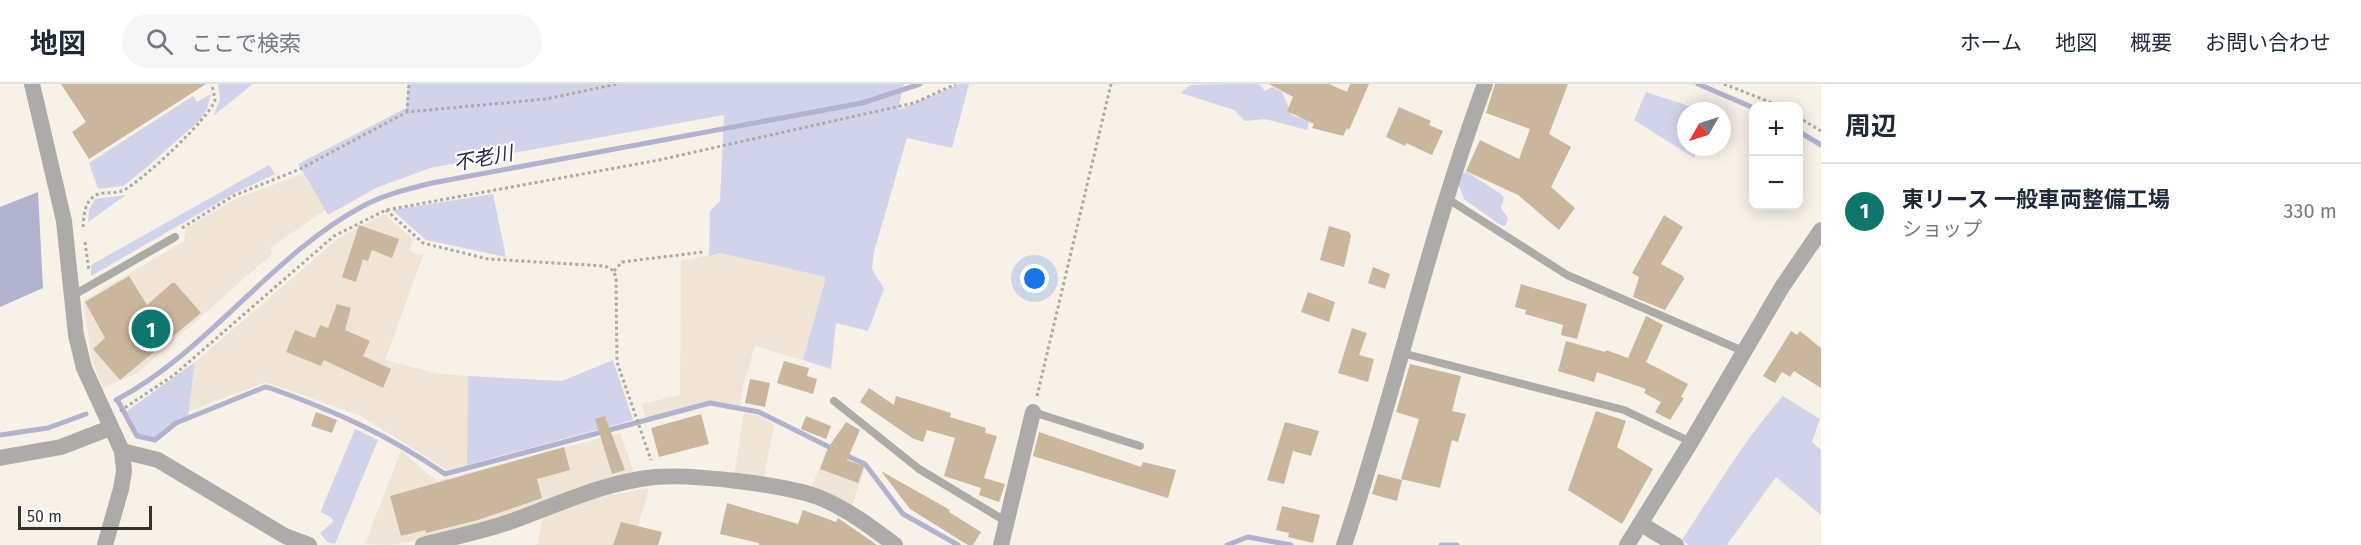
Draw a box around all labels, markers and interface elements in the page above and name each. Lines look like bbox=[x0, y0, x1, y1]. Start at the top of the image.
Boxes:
search box bbox=[122, 14, 542, 68]
icon: search bbox=[143, 25, 176, 58]
text: 地図 bbox=[30, 27, 86, 60]
text: ここで検索 bbox=[191, 30, 301, 57]
text: ホーム bbox=[1960, 30, 2022, 56]
text: 地図 bbox=[2055, 30, 2097, 56]
text: 概要 bbox=[2130, 30, 2172, 56]
text: お問い合わせ bbox=[2205, 30, 2331, 56]
north arrow bbox=[1677, 102, 1731, 156]
map controls bbox=[1749, 102, 1803, 210]
button: + bbox=[1749, 102, 1803, 156]
text: 周辺 bbox=[1845, 111, 1897, 142]
water label: 不老川 bbox=[451, 140, 517, 176]
button: − bbox=[1749, 156, 1803, 210]
text: 東リース 一般車両整備工場 bbox=[1902, 186, 2170, 213]
text: 1 bbox=[1860, 199, 1869, 223]
text: 330 m bbox=[2283, 199, 2337, 223]
text: ショップ bbox=[1902, 217, 1982, 241]
your location bbox=[1020, 264, 1049, 293]
pin: 1 bbox=[132, 306, 170, 352]
scale bar bbox=[18, 503, 152, 530]
text: 50 m bbox=[27, 507, 62, 526]

